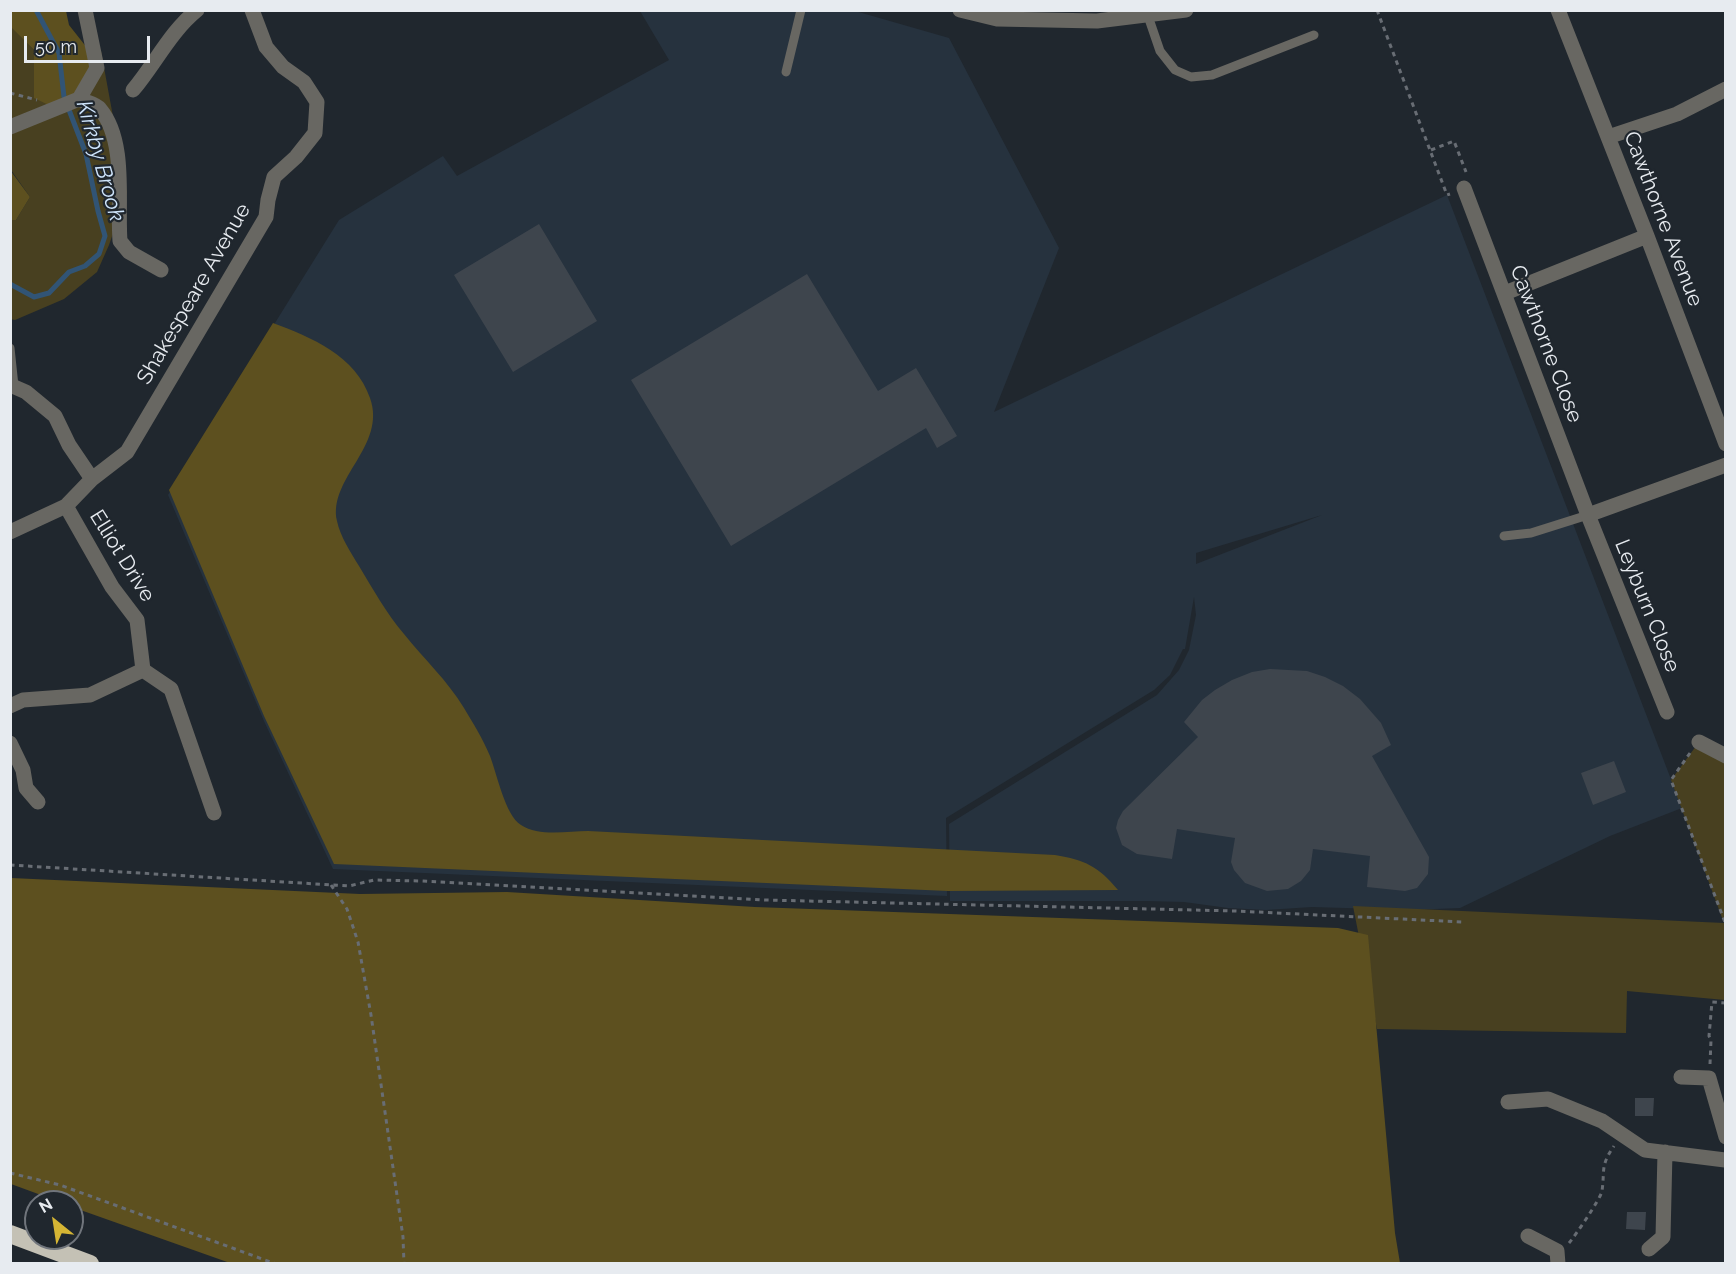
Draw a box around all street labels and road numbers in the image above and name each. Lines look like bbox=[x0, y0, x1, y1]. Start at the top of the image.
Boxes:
street label: Cawthorne Avenue bbox=[1618, 128, 1708, 310]
street label: Shakespeare Avenue bbox=[132, 199, 256, 389]
street label: Cawthorne Close bbox=[1504, 262, 1588, 426]
street label: Elliot Drive bbox=[84, 505, 160, 607]
street label: Leyburn Close bbox=[1609, 536, 1685, 676]

